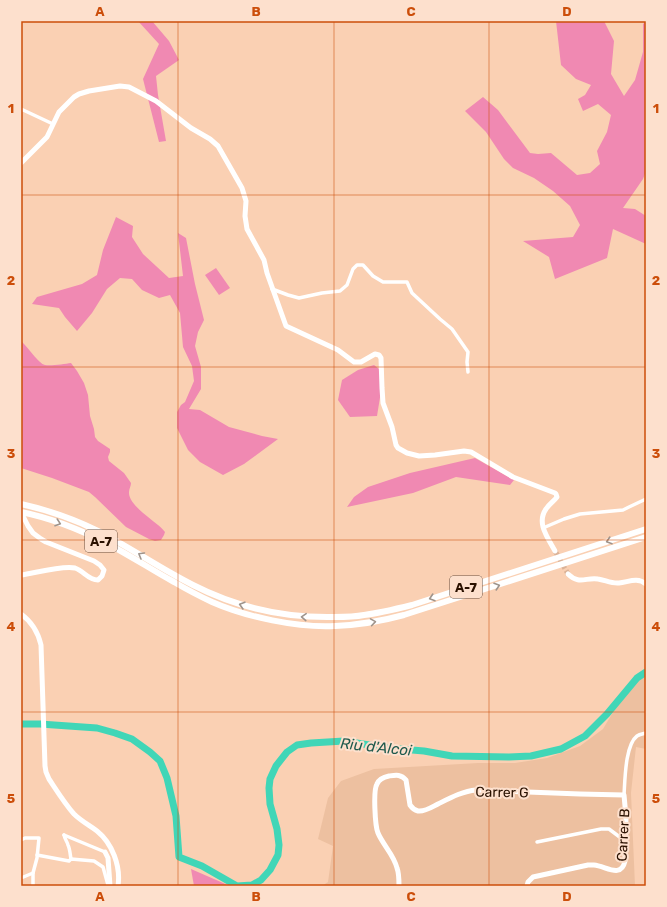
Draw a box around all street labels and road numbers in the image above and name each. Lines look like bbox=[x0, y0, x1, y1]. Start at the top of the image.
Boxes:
road number: A-7 bbox=[85, 530, 117, 552]
road number: A-7 bbox=[450, 576, 482, 598]
street label: Carrer G bbox=[475, 784, 529, 801]
street label: Carrer B bbox=[614, 808, 633, 862]

